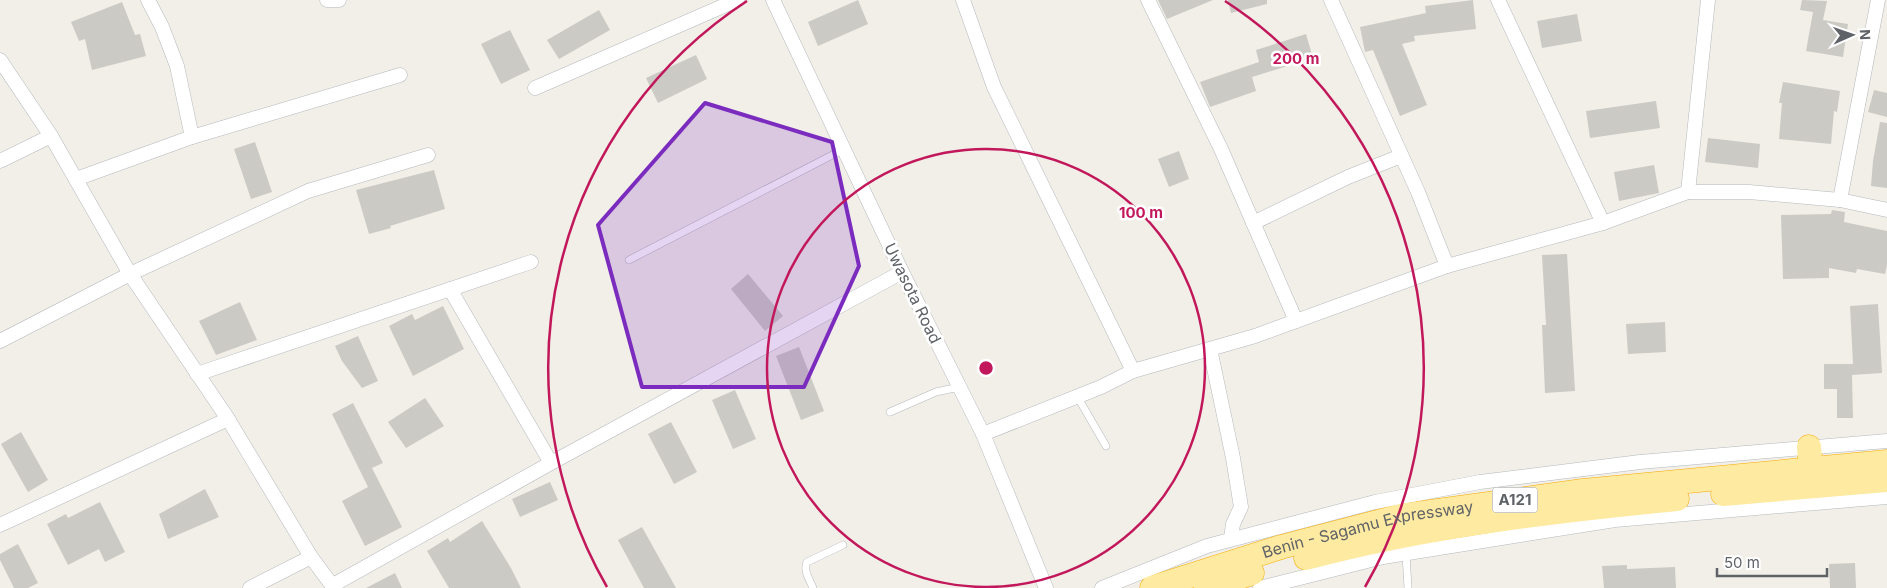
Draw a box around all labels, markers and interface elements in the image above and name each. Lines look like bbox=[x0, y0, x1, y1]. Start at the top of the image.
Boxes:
north arrow bbox=[1827, 10, 1877, 60]
text: N bbox=[1857, 29, 1874, 40]
text: 200 m bbox=[1273, 49, 1319, 68]
text: 100 m bbox=[1119, 203, 1163, 222]
street label: Uwasota Road bbox=[880, 239, 946, 347]
centre of rings bbox=[977, 359, 995, 377]
road number: A121 bbox=[1492, 488, 1538, 512]
street label: Benin - Sagamu Expressway bbox=[1260, 496, 1474, 562]
scale bar bbox=[1717, 546, 1827, 578]
text: 50 m bbox=[1724, 553, 1760, 572]

